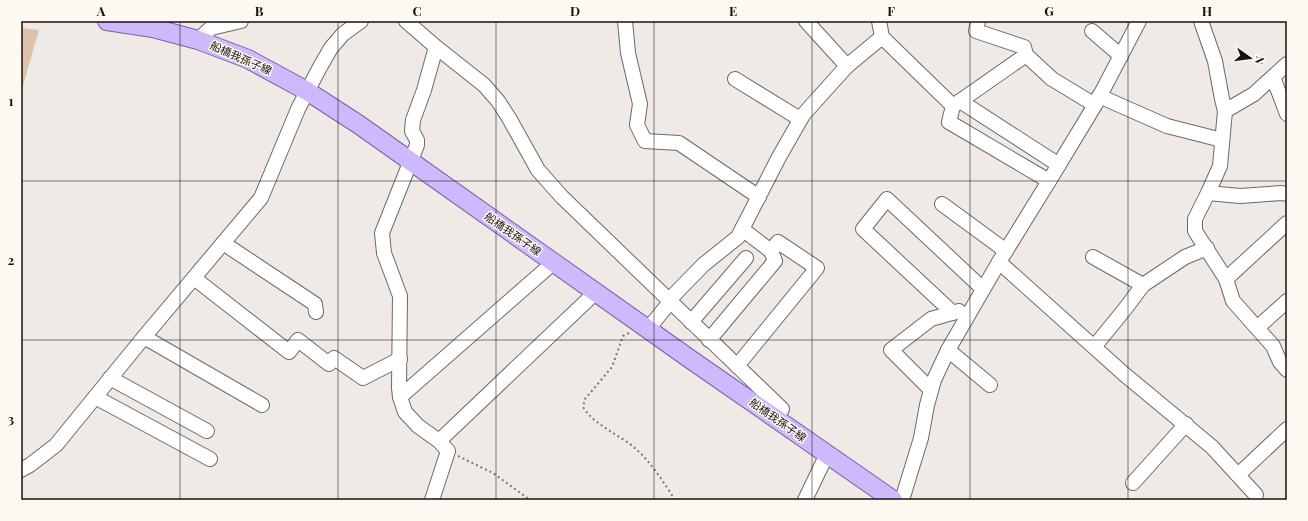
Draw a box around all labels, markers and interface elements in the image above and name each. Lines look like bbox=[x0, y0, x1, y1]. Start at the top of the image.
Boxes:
text: A bbox=[96, 2, 106, 19]
text: B bbox=[255, 2, 264, 19]
text: C bbox=[412, 2, 422, 19]
text: D bbox=[570, 2, 580, 19]
text: E bbox=[729, 2, 737, 19]
text: F bbox=[887, 2, 895, 19]
text: G bbox=[1044, 2, 1054, 19]
text: H bbox=[1202, 2, 1212, 19]
street label: 船橋我孫子線 bbox=[208, 37, 274, 78]
north arrow bbox=[1230, 38, 1270, 78]
text: N bbox=[1252, 55, 1268, 66]
text: 1 bbox=[9, 92, 14, 109]
street label: 船橋我孫子線 bbox=[482, 209, 545, 259]
text: 2 bbox=[8, 251, 15, 268]
street label: 船橋我孫子線 bbox=[747, 395, 810, 445]
text: 3 bbox=[8, 410, 14, 427]

